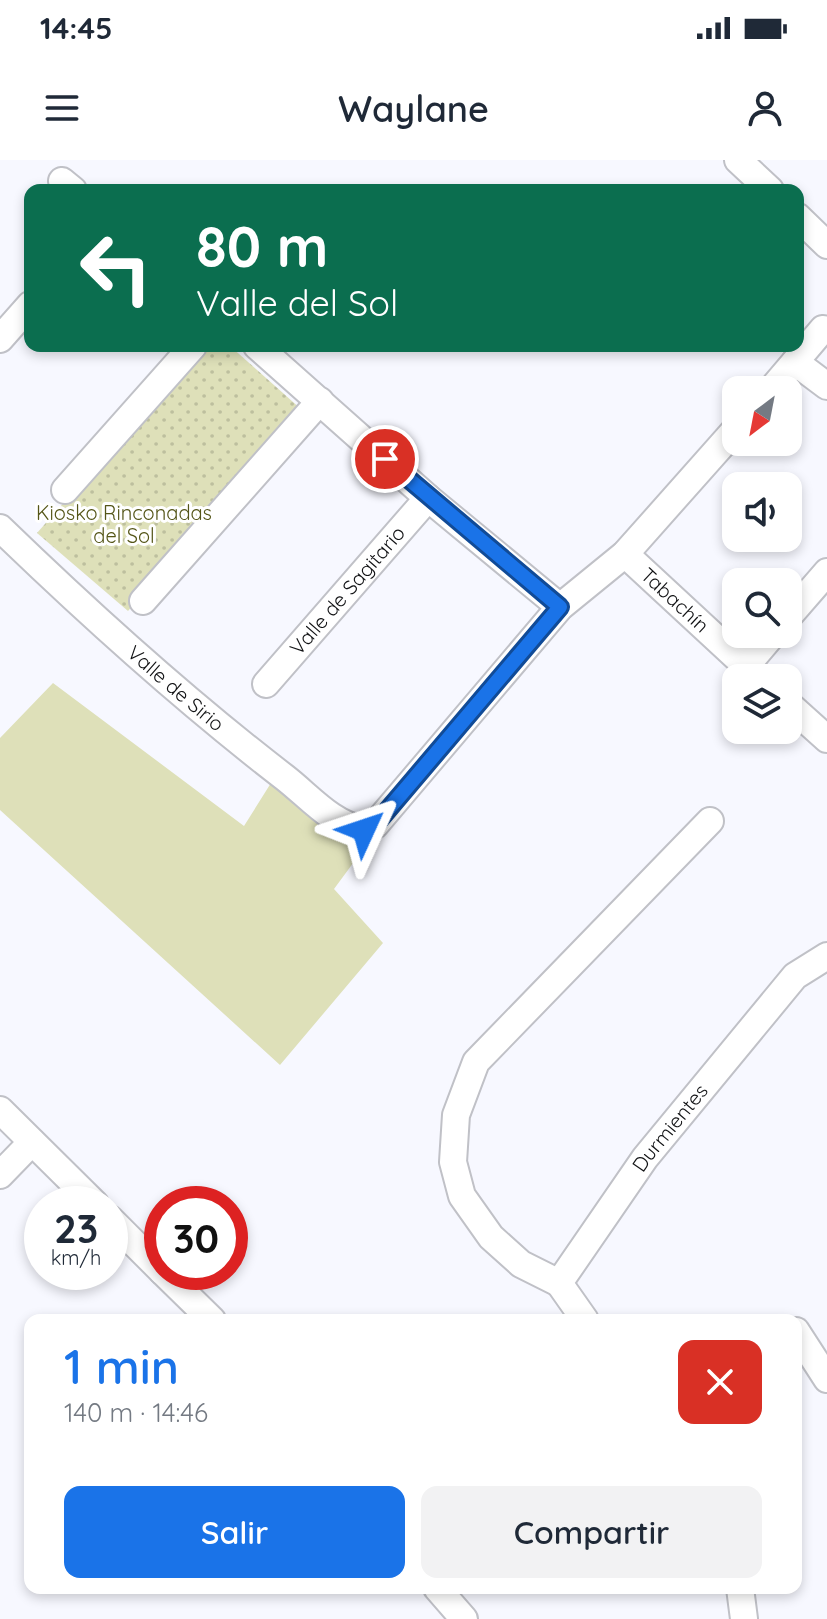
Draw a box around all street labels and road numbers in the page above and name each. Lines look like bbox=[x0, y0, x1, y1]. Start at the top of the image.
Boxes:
street label: Valle de Sagitario bbox=[284, 520, 410, 660]
street label: Tabachín bbox=[636, 562, 715, 638]
street label: Valle de Sirio bbox=[123, 640, 230, 736]
street label: Durmientes bbox=[626, 1079, 713, 1176]

